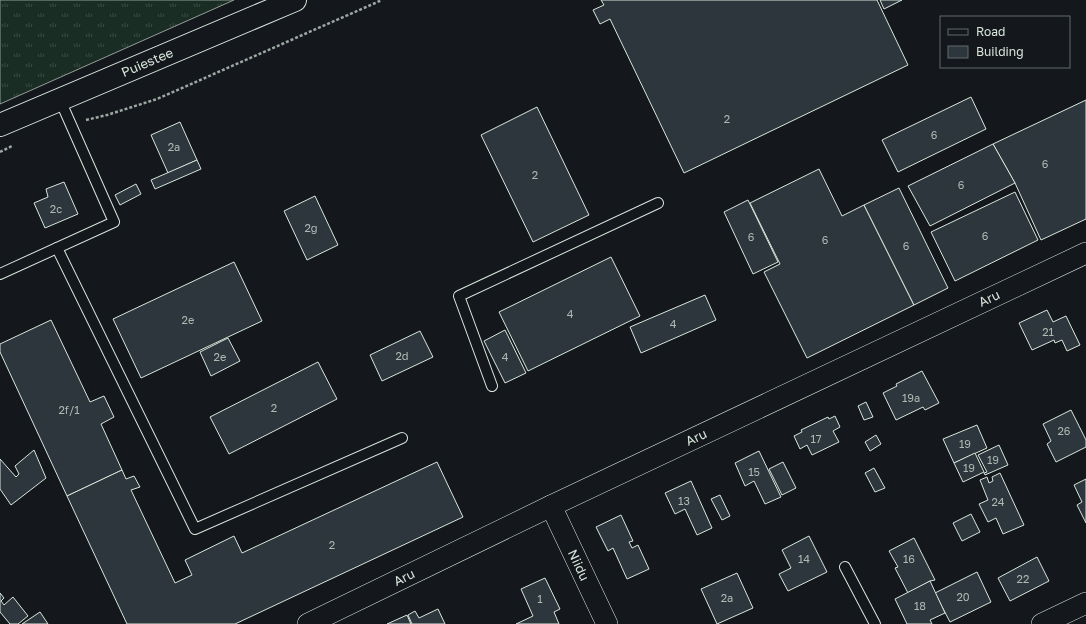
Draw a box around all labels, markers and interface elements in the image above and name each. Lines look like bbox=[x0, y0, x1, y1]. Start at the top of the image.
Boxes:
legend bbox=[940, 16, 1070, 68]
text: Road bbox=[976, 24, 1005, 39]
street label: Puiestee bbox=[119, 44, 175, 80]
text: Building bbox=[976, 44, 1024, 59]
house number: 2 bbox=[724, 112, 730, 125]
house number: 6 bbox=[931, 128, 938, 141]
house number: 2a bbox=[168, 140, 180, 153]
house number: 6 bbox=[1042, 157, 1049, 170]
house number: 2 bbox=[532, 168, 538, 181]
house number: 6 bbox=[958, 178, 965, 191]
house number: 2c bbox=[50, 202, 62, 215]
house number: 2g bbox=[304, 221, 318, 234]
house number: 6 bbox=[982, 229, 989, 242]
house number: 6 bbox=[748, 230, 755, 243]
house number: 6 bbox=[822, 233, 829, 246]
house number: 6 bbox=[903, 239, 910, 252]
street label: Aru bbox=[976, 286, 1002, 310]
house number: 4 bbox=[567, 307, 574, 320]
house number: 2e bbox=[182, 313, 194, 326]
house number: 4 bbox=[670, 317, 677, 330]
house number: 21 bbox=[1042, 325, 1054, 338]
house number: 2d bbox=[395, 349, 409, 362]
house number: 2e bbox=[214, 350, 226, 363]
house number: 4 bbox=[502, 350, 509, 363]
house number: 19a bbox=[902, 391, 920, 404]
house number: 2 bbox=[271, 401, 277, 414]
house number: 2f/1 bbox=[58, 403, 80, 416]
house number: 26 bbox=[1057, 424, 1071, 437]
street label: Aru bbox=[683, 425, 709, 449]
house number: 17 bbox=[810, 432, 822, 445]
house number: 19 bbox=[959, 437, 971, 450]
house number: 19 bbox=[987, 453, 999, 466]
house number: 19 bbox=[963, 461, 975, 474]
house number: 15 bbox=[748, 465, 760, 478]
house number: 13 bbox=[678, 494, 690, 507]
house number: 24 bbox=[991, 495, 1005, 508]
house number: 2 bbox=[329, 538, 335, 551]
street label: Niidu bbox=[565, 547, 593, 583]
house number: 14 bbox=[798, 552, 810, 565]
house number: 16 bbox=[903, 552, 915, 565]
street label: Aru bbox=[391, 565, 417, 589]
house number: 22 bbox=[1017, 572, 1029, 585]
house number: 20 bbox=[956, 590, 970, 603]
house number: 2a bbox=[721, 591, 733, 604]
house number: 1 bbox=[537, 592, 543, 605]
house number: 18 bbox=[914, 599, 926, 612]

